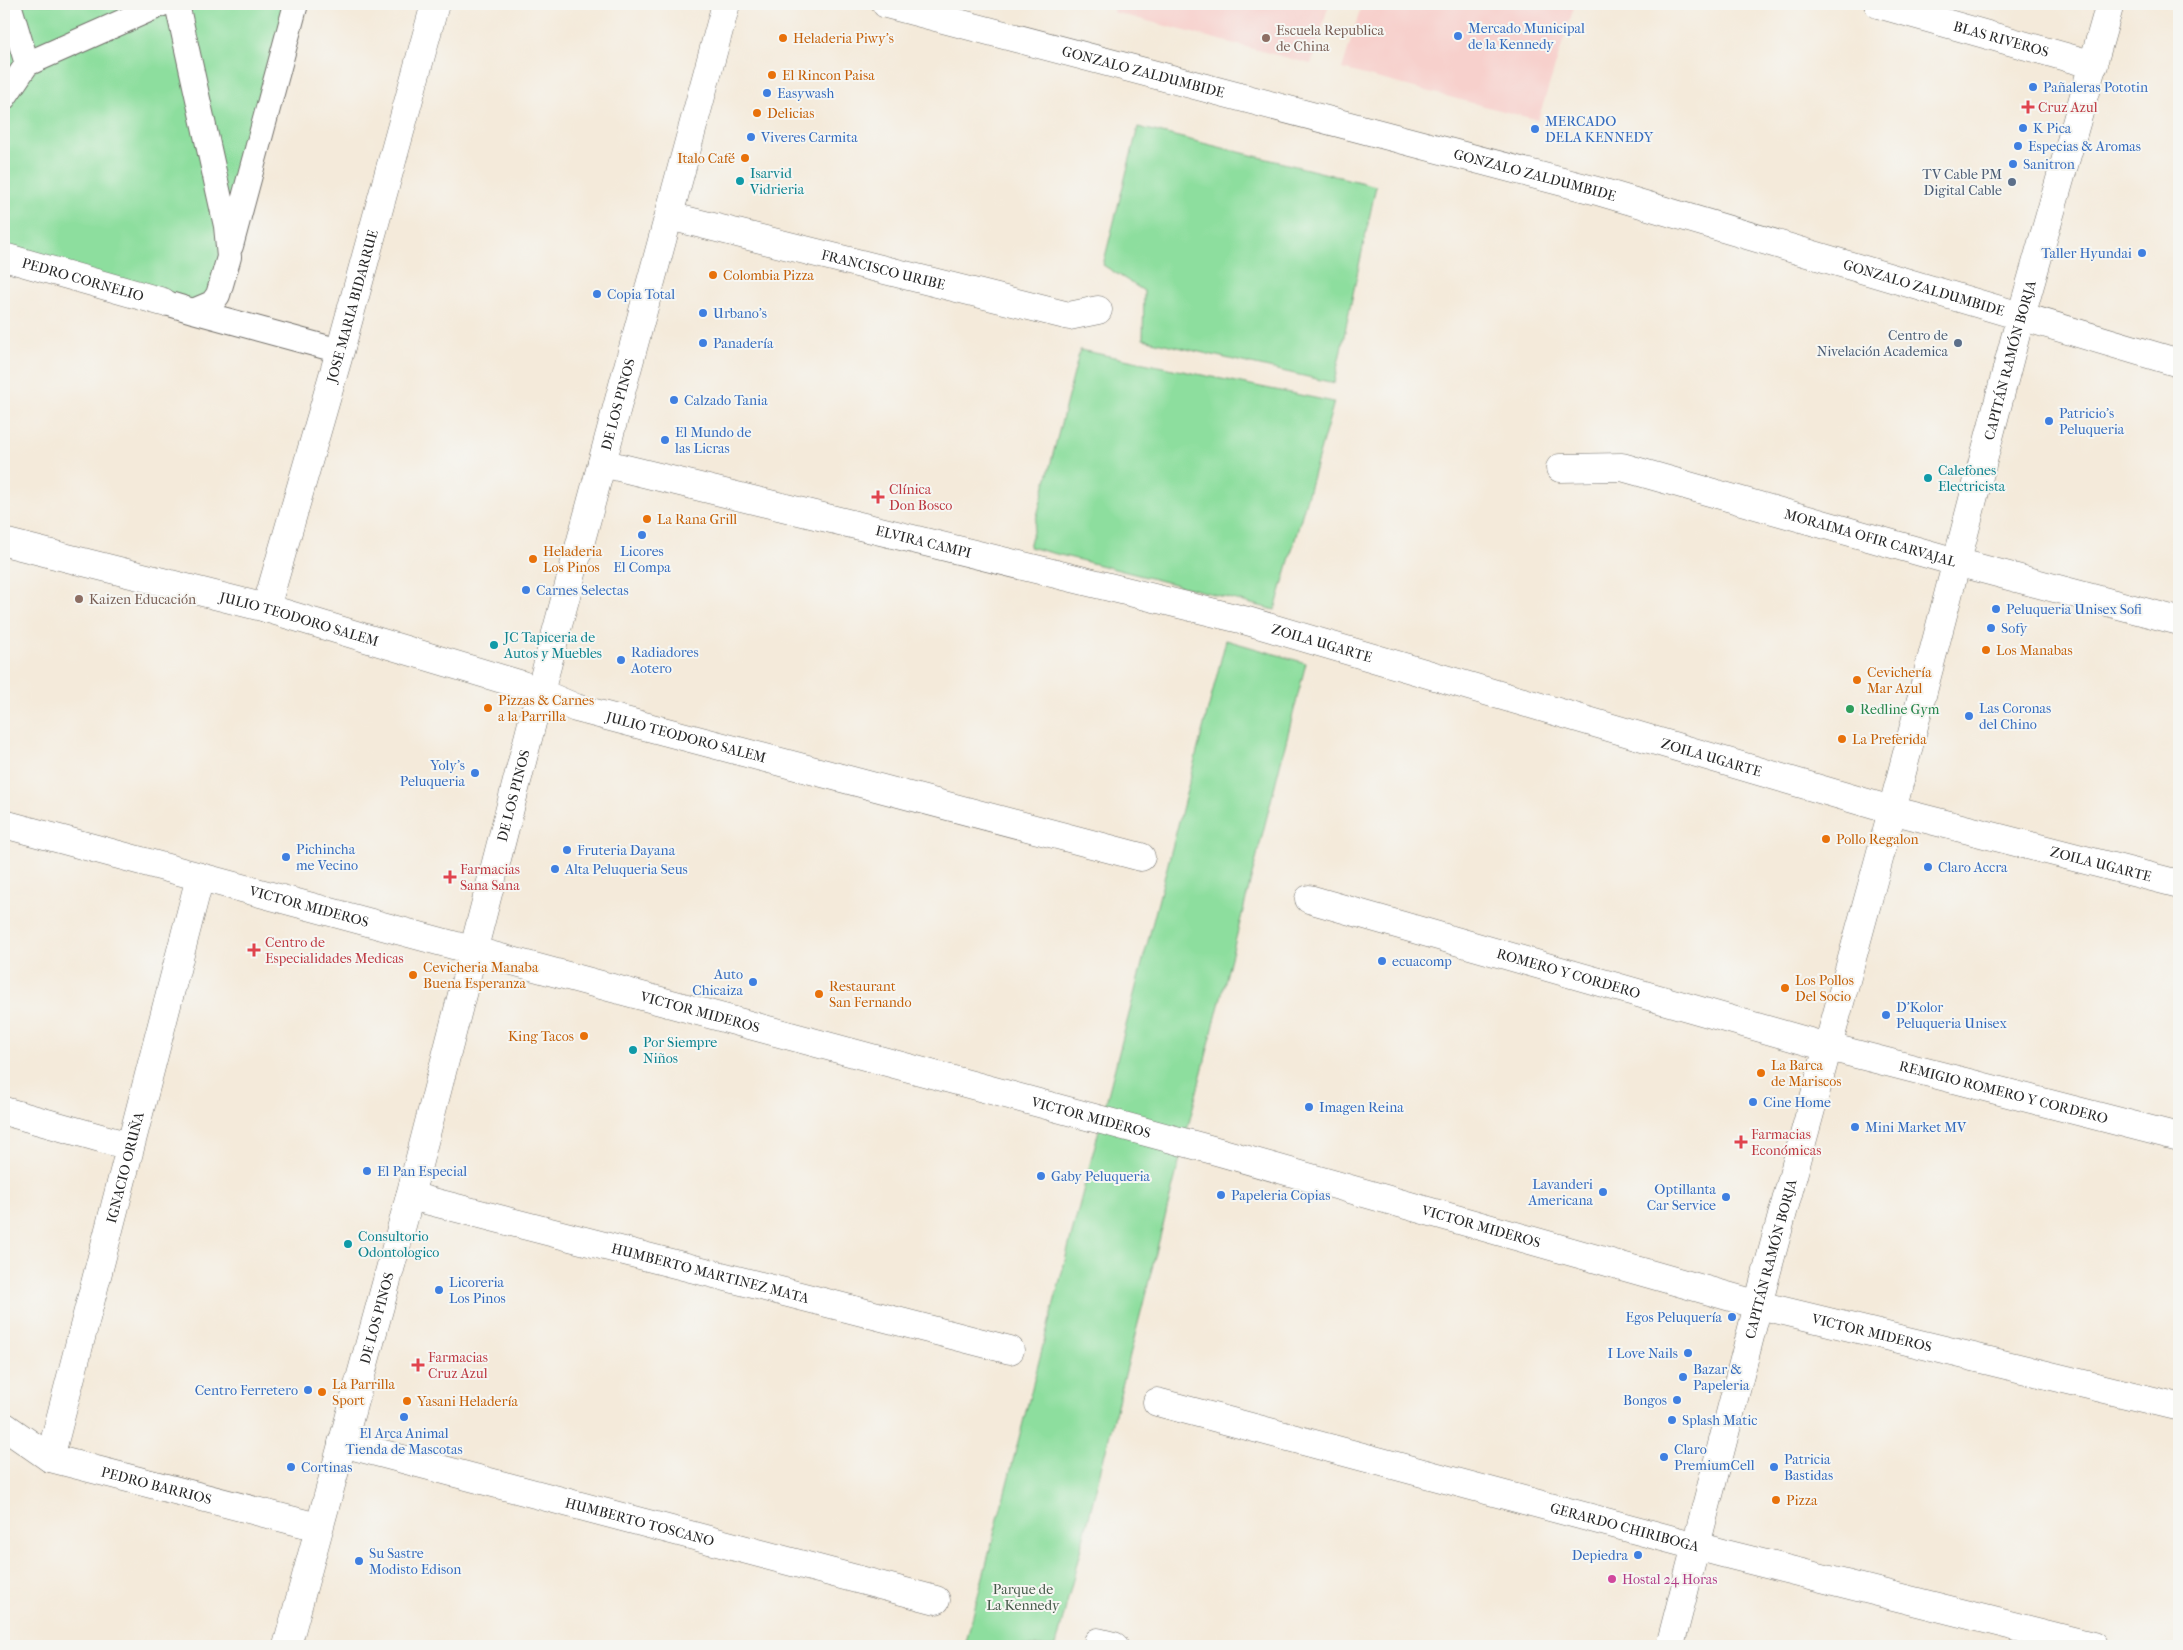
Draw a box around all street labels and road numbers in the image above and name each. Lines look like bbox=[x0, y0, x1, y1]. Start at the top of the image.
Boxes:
street label: BLAS RIVEROS bbox=[1951, 18, 2051, 61]
street label: GONZALO ZALDUMBIDE bbox=[1060, 43, 1227, 102]
street label: GONZALO ZALDUMBIDE bbox=[1452, 146, 1618, 205]
street label: JOSE MARIA BIDARRUE bbox=[323, 227, 382, 386]
street label: FRANCISCO URIBE bbox=[820, 246, 947, 294]
street label: PEDRO CORNELIO bbox=[20, 254, 146, 305]
street label: GONZALO ZALDUMBIDE bbox=[1841, 256, 2007, 320]
street label: CAPITÁN RAMÓN BORJA bbox=[1981, 278, 2040, 442]
street label: DE LOS PINOS bbox=[598, 357, 639, 452]
street label: MORAIMA OFIR CARVAJAL bbox=[1782, 506, 1958, 571]
street label: ELVIRA CAMPI bbox=[874, 522, 973, 562]
street label: JULIO TEODORO SALEM bbox=[217, 588, 381, 650]
street label: ZOILA UGARTE bbox=[1269, 621, 1374, 666]
street label: JULIO TEODORO SALEM bbox=[603, 708, 768, 767]
street label: ZOILA UGARTE bbox=[1659, 735, 1764, 781]
street label: DE LOS PINOS bbox=[494, 748, 534, 844]
street label: ZOILA UGARTE bbox=[2048, 843, 2154, 886]
street label: VICTOR MIDEROS bbox=[246, 882, 371, 931]
street label: ROMERO Y CORDERO bbox=[1495, 945, 1642, 1002]
street label: VICTOR MIDEROS bbox=[637, 988, 762, 1036]
street label: REMIGIO ROMERO Y CORDERO bbox=[1897, 1057, 2110, 1127]
street label: VICTOR MIDEROS bbox=[1029, 1093, 1153, 1142]
street label: IGNACIO ORUÑA bbox=[103, 1109, 148, 1225]
street label: CAPITÁN RAMÓN BORJA bbox=[1742, 1176, 1801, 1341]
street label: VICTOR MIDEROS bbox=[1419, 1201, 1543, 1252]
street label: HUMBERTO MARTINEZ MATA bbox=[609, 1240, 812, 1307]
street label: DE LOS PINOS bbox=[356, 1270, 398, 1366]
street label: VICTOR MIDEROS bbox=[1809, 1310, 1934, 1356]
street label: PEDRO BARRIOS bbox=[99, 1464, 213, 1508]
street label: HUMBERTO TOSCANO bbox=[563, 1494, 716, 1550]
street label: GERARDO CHIRIBOGA bbox=[1548, 1499, 1702, 1556]

